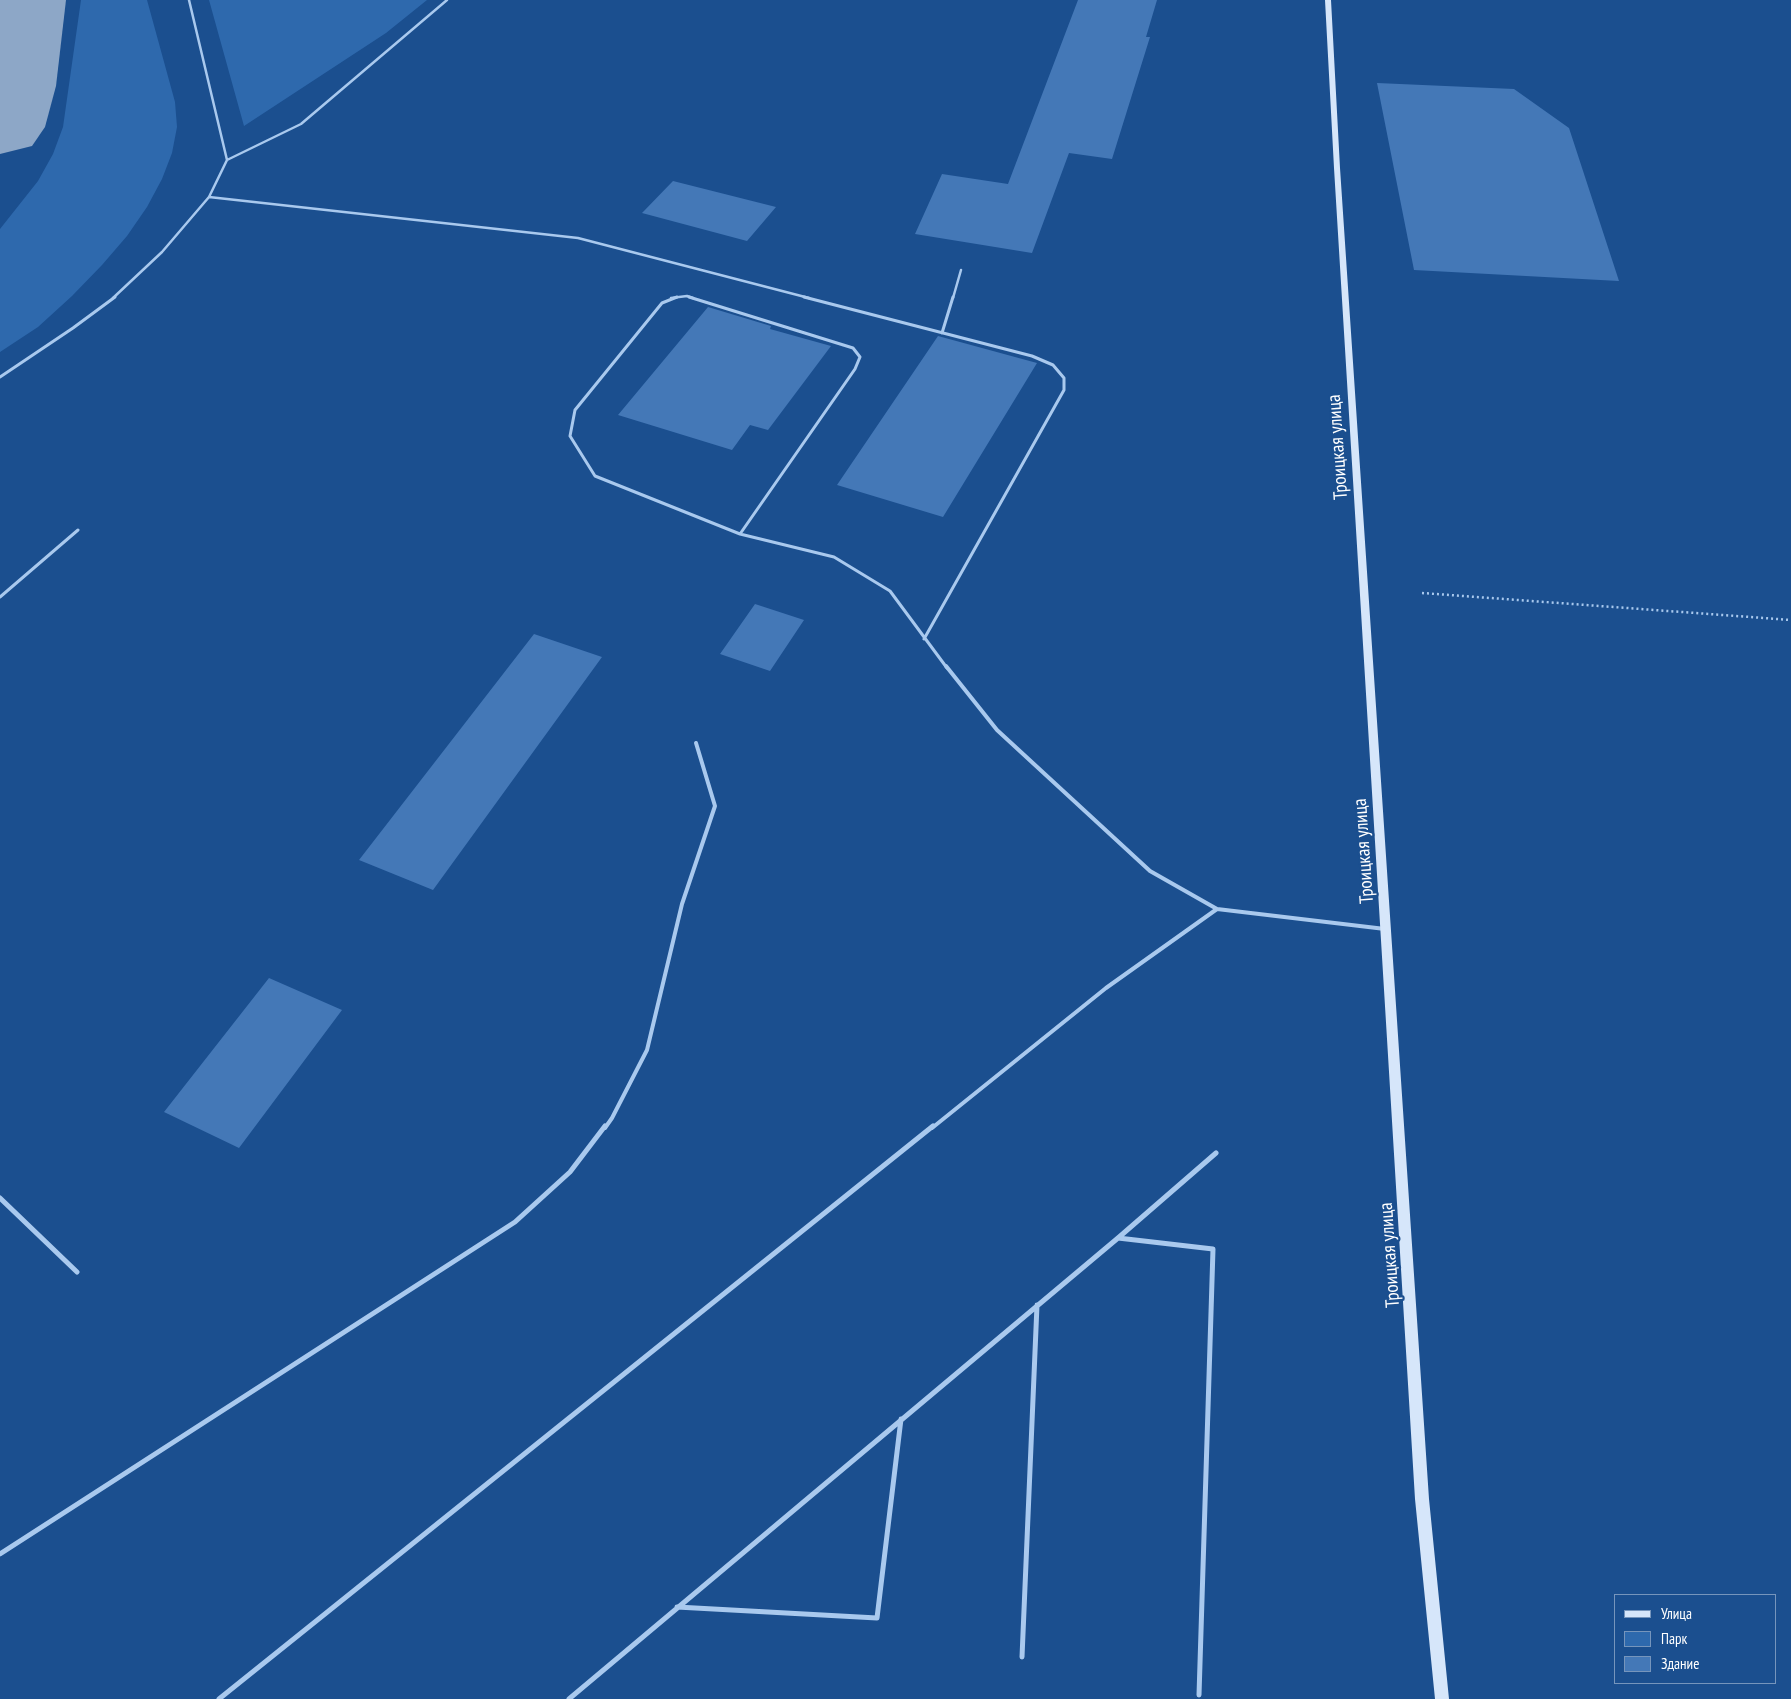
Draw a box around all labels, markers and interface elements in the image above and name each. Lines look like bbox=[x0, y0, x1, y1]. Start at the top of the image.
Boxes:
street label: Троицкая улица bbox=[1323, 394, 1353, 500]
street label: Троицкая улица bbox=[1349, 798, 1379, 904]
street label: Троицкая улица bbox=[1375, 1202, 1405, 1308]
legend bbox=[1614, 1594, 1776, 1684]
text: Улица bbox=[1661, 1604, 1692, 1623]
text: Парк bbox=[1661, 1629, 1687, 1648]
text: Здание bbox=[1661, 1654, 1699, 1673]

